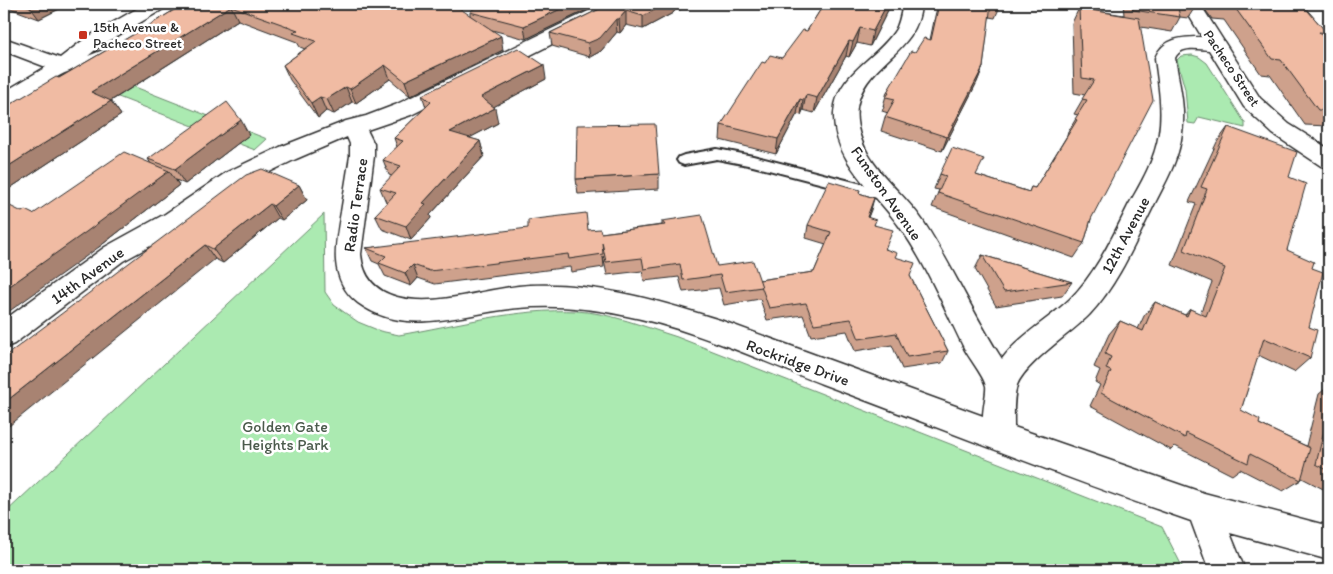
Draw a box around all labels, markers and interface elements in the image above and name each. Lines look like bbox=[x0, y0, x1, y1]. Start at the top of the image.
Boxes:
place label: 15th Avenue & Pacheco Street bbox=[93, 19, 182, 52]
street label: Pacheco Street bbox=[1200, 27, 1264, 110]
marker: 15th Avenue & Pacheco Street bbox=[77, 29, 89, 41]
street label: Funston Avenue bbox=[847, 142, 926, 244]
street label: Radio Terrace bbox=[339, 157, 372, 253]
street label: 12th Avenue bbox=[1097, 193, 1154, 277]
street label: 14th Avenue bbox=[47, 242, 128, 308]
street label: Rockridge Drive bbox=[744, 335, 852, 390]
park label: Golden Gate Heights Park bbox=[241, 417, 329, 454]

